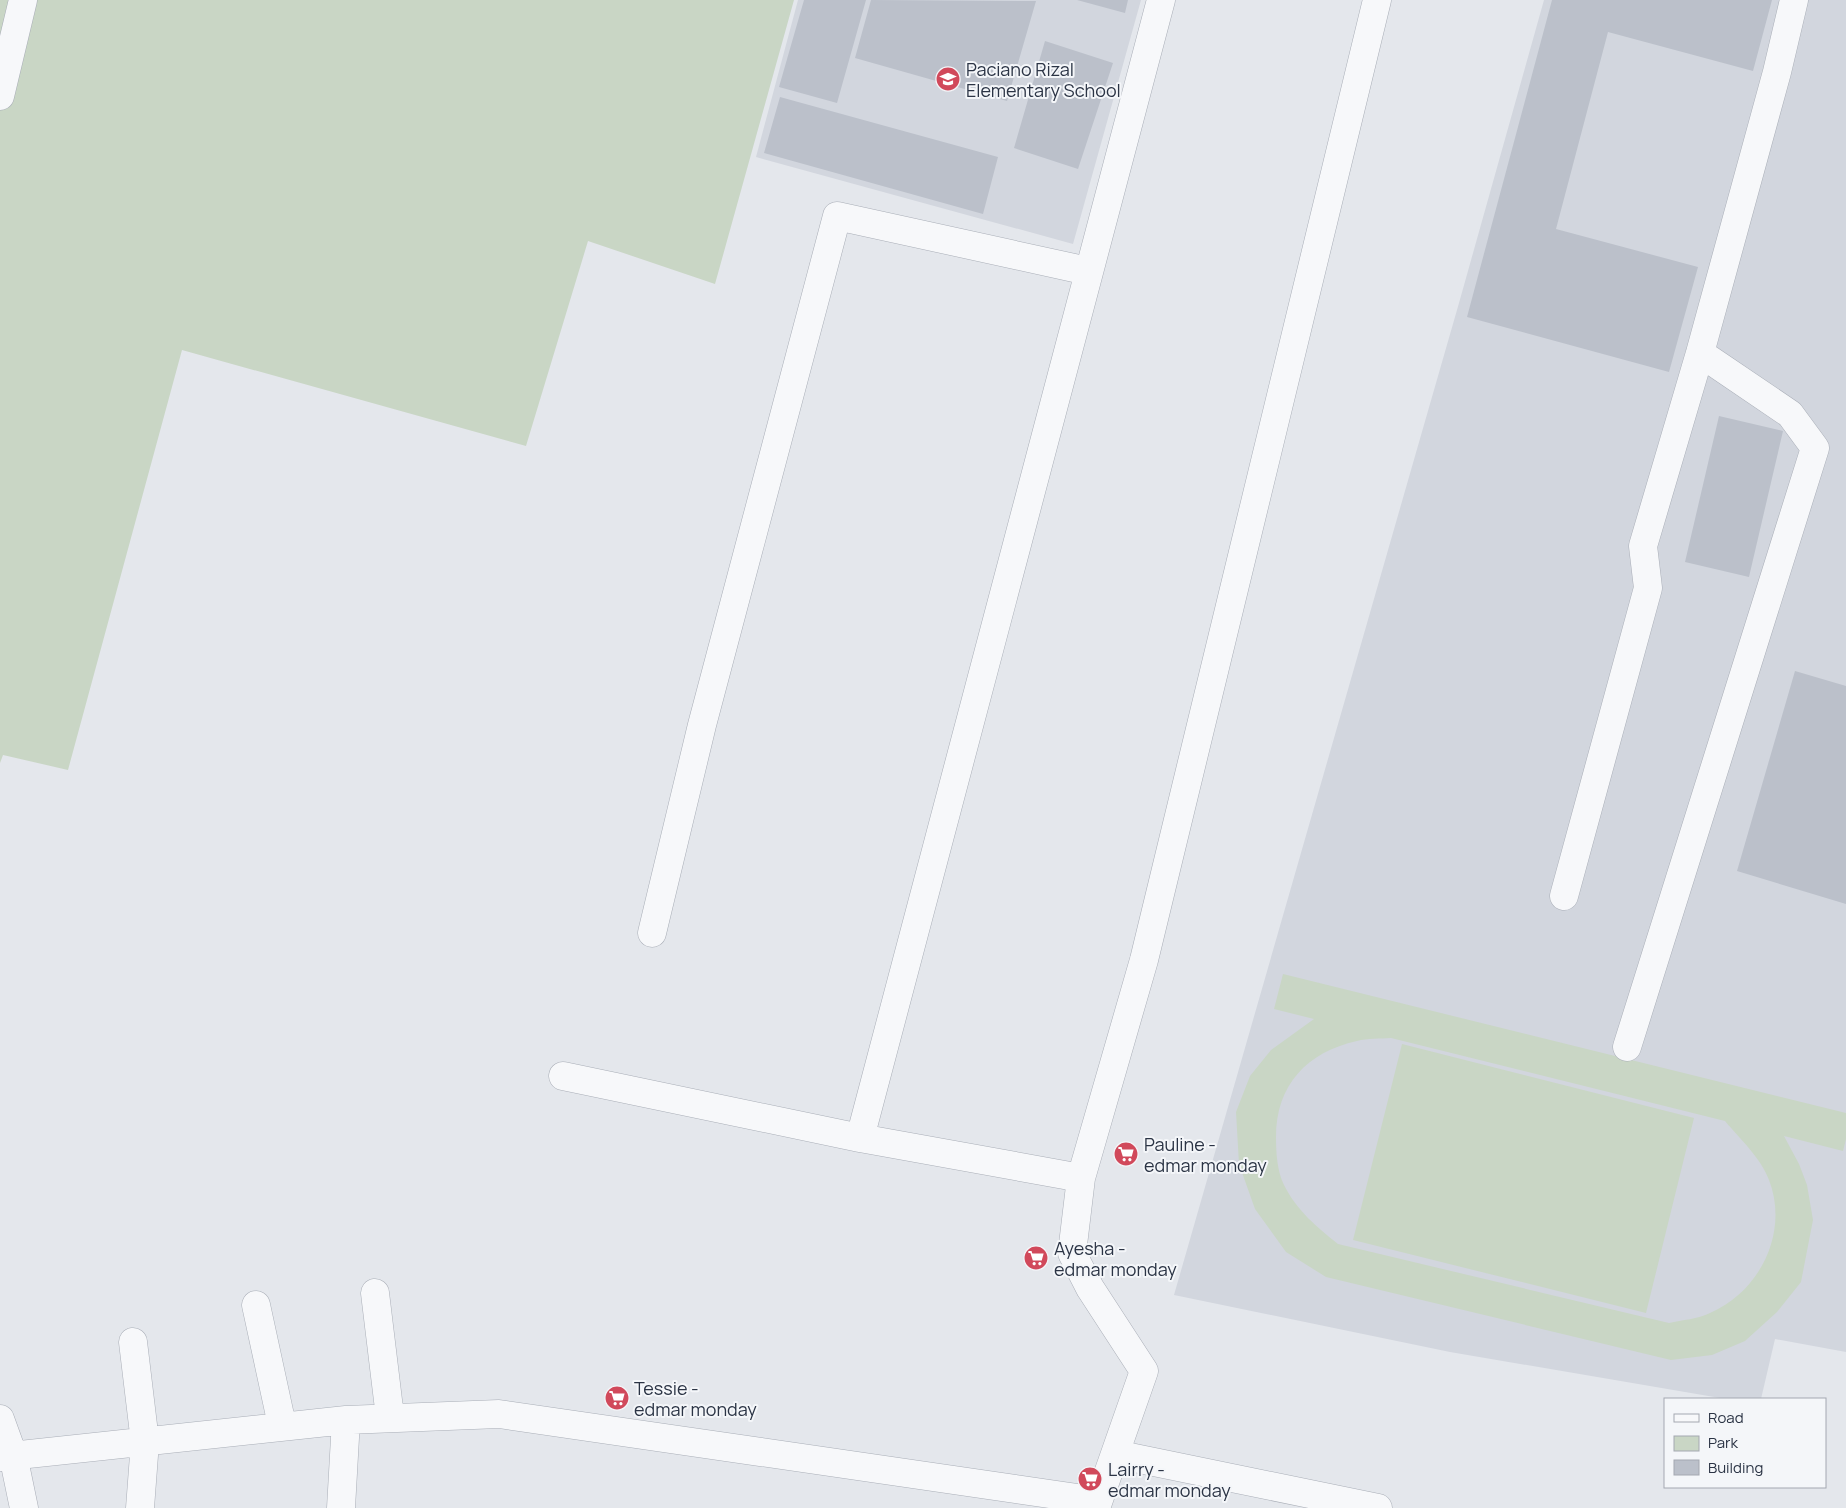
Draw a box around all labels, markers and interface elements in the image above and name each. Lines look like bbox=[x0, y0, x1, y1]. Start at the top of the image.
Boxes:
place label: Paciano Rizal Elementary School bbox=[966, 57, 1121, 102]
school or university icon: Paciano Rizal Elementary School bbox=[935, 66, 961, 92]
place label: Pauline - edmar monday bbox=[1144, 1132, 1267, 1177]
supermarket icon: Pauline - edmar monday bbox=[1113, 1141, 1139, 1167]
place label: Ayesha - edmar monday bbox=[1054, 1236, 1177, 1281]
supermarket icon: Ayesha - edmar monday bbox=[1023, 1245, 1049, 1271]
place label: Tessie - edmar monday bbox=[634, 1376, 757, 1421]
supermarket icon: Tessie - edmar monday bbox=[604, 1385, 630, 1411]
legend bbox=[1664, 1398, 1826, 1488]
text: Road bbox=[1708, 1407, 1744, 1428]
text: Park bbox=[1708, 1432, 1738, 1453]
place label: Lairry - edmar monday bbox=[1108, 1457, 1231, 1502]
text: Building bbox=[1708, 1457, 1763, 1478]
supermarket icon: Lairry - edmar monday bbox=[1077, 1466, 1103, 1492]

